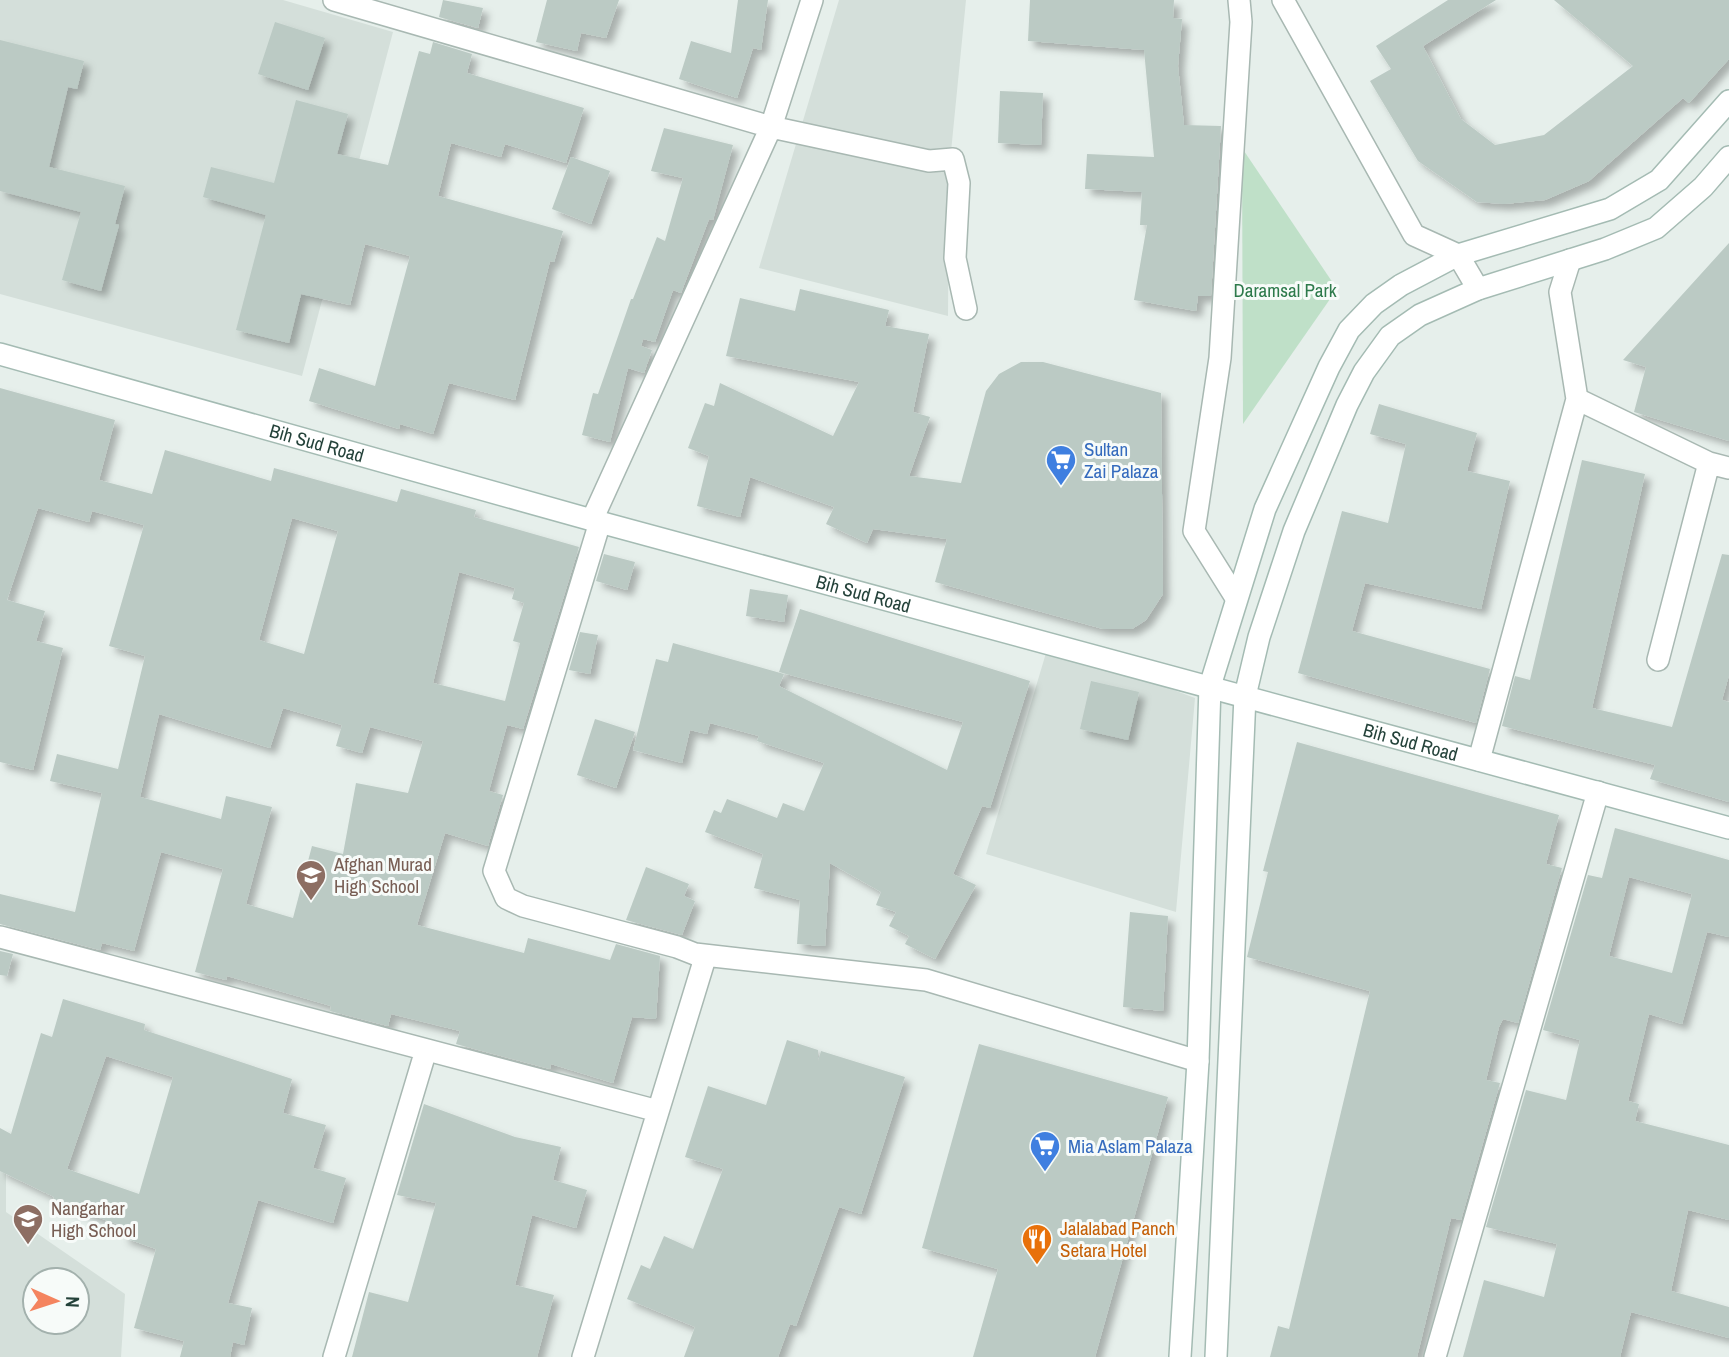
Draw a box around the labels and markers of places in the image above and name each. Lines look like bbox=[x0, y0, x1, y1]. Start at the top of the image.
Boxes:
place label: Sultan Zai Palaza bbox=[1084, 436, 1159, 484]
supermarket icon: Sultan Zai Palaza bbox=[1044, 443, 1078, 487]
place label: Afghan Murad High School bbox=[333, 851, 432, 899]
school or university icon: Afghan Murad High School bbox=[294, 858, 328, 902]
supermarket icon: Mia Aslam Palaza bbox=[1028, 1129, 1062, 1173]
place label: Mia Aslam Palaza bbox=[1068, 1133, 1193, 1159]
place label: Nangarhar High School bbox=[51, 1195, 136, 1243]
school or university icon: Nangarhar High School bbox=[11, 1202, 45, 1246]
place label: Jalalabad Panch Setara Hotel bbox=[1060, 1215, 1175, 1263]
restaurant icon: Jalalabad Panch Setara Hotel bbox=[1020, 1222, 1054, 1266]

